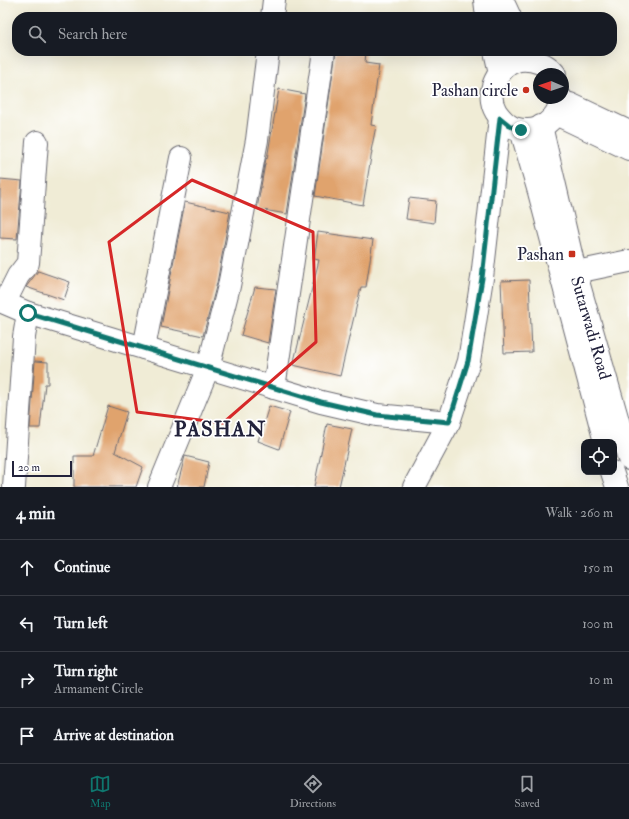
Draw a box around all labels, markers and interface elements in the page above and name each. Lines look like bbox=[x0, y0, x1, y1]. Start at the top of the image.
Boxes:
search box bbox=[12, 12, 617, 56]
icon: search bbox=[26, 23, 48, 45]
text: Search here bbox=[58, 25, 127, 44]
north arrow bbox=[533, 68, 569, 104]
place label: Pashan circle bbox=[432, 80, 518, 101]
marker: Pashan circle bbox=[521, 85, 531, 95]
route end bbox=[512, 121, 530, 139]
place label: Pashan bbox=[517, 244, 564, 265]
marker: Pashan bbox=[567, 249, 577, 259]
street label: Sutarwadi Road bbox=[566, 274, 616, 383]
route start bbox=[19, 304, 37, 322]
district label: PASHAN bbox=[174, 416, 266, 443]
map controls bbox=[581, 439, 617, 475]
button: locate bbox=[581, 439, 617, 475]
scale bar bbox=[12, 459, 72, 478]
text: 20 m bbox=[18, 461, 40, 474]
text: 4 min bbox=[16, 503, 55, 524]
text: Walk · 260 m bbox=[545, 505, 613, 521]
icon: ahead bbox=[16, 557, 38, 579]
text: Continue bbox=[54, 558, 110, 577]
text: 150 m bbox=[583, 560, 613, 576]
icon: left bbox=[16, 613, 38, 635]
text: Turn left bbox=[54, 614, 108, 633]
text: 100 m bbox=[582, 616, 613, 632]
text: Turn right bbox=[54, 662, 117, 681]
icon: right bbox=[16, 669, 38, 691]
text: 10 m bbox=[589, 672, 613, 688]
text: Armament Circle bbox=[54, 681, 143, 697]
icon: arrive bbox=[16, 725, 38, 747]
text: Arrive at destination bbox=[54, 726, 174, 745]
tab: Map bbox=[89, 773, 111, 810]
tab: Directions bbox=[290, 773, 336, 810]
tab: Saved bbox=[515, 773, 540, 810]

